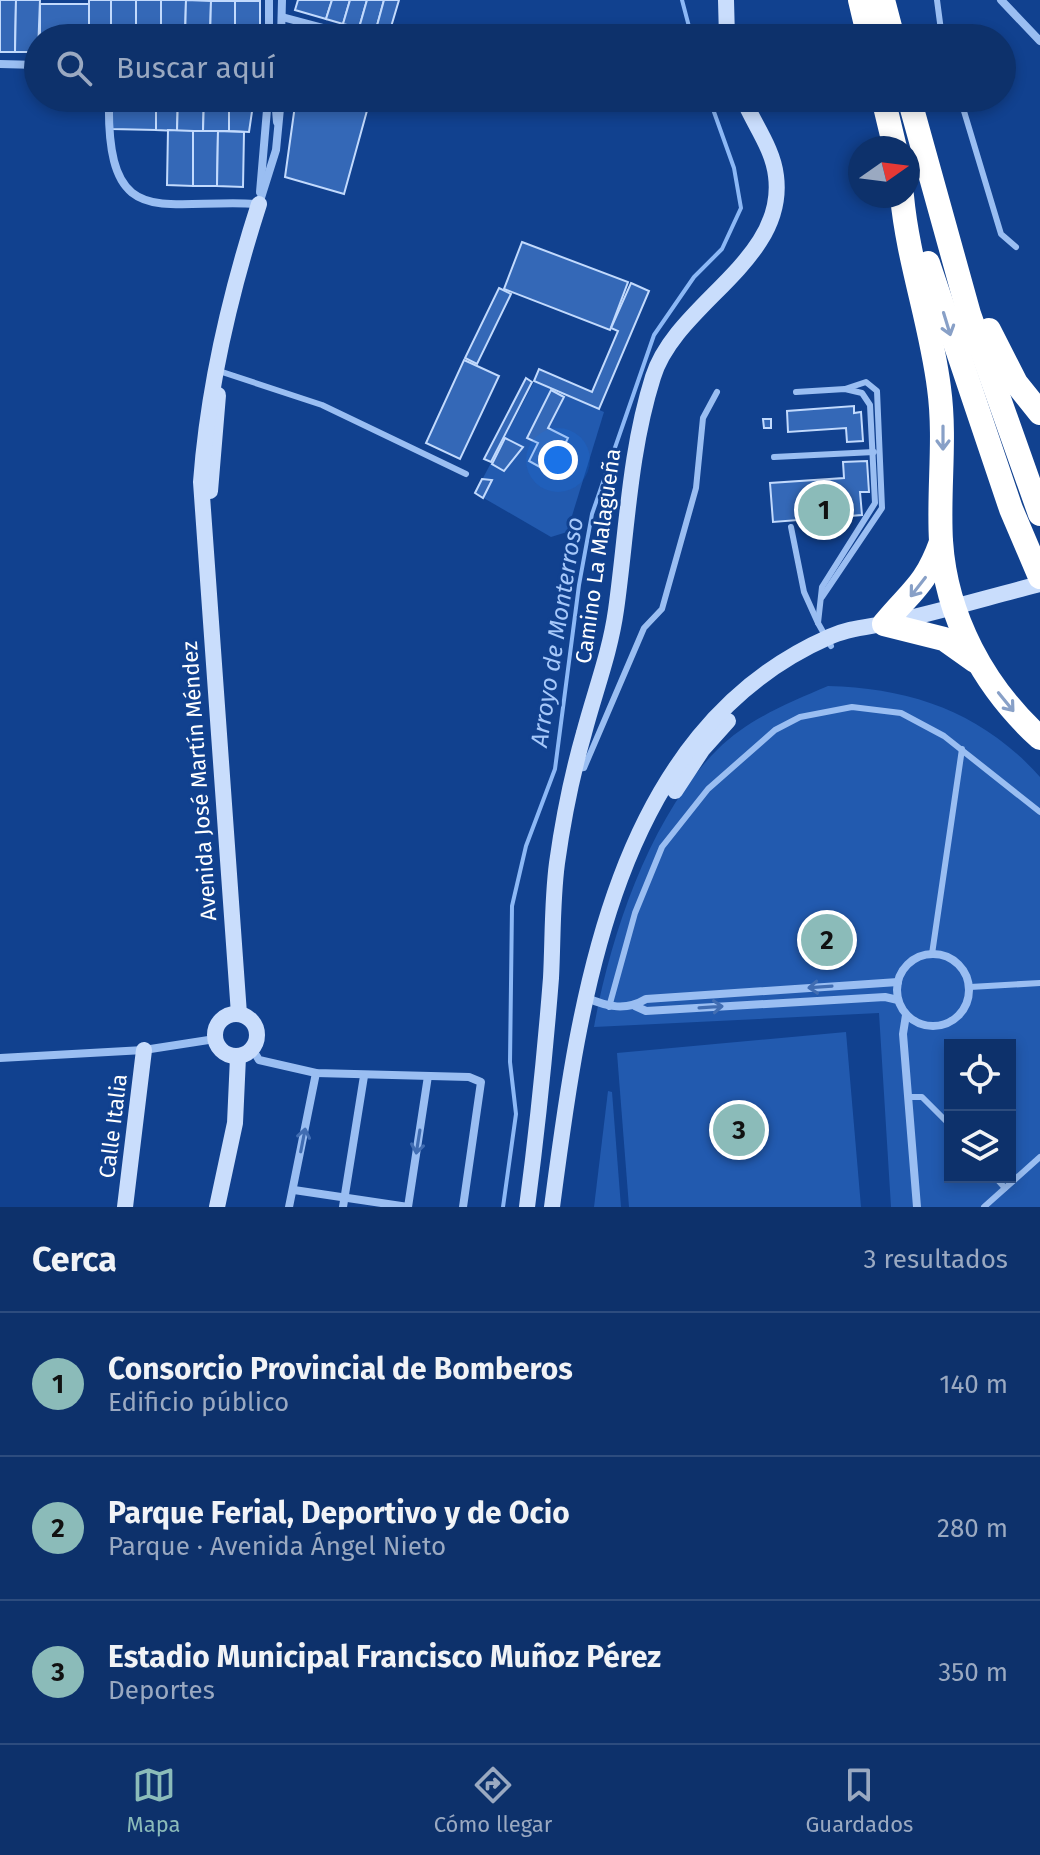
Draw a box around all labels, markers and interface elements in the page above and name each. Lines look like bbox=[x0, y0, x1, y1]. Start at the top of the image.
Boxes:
search box bbox=[24, 24, 1016, 112]
icon: search bbox=[52, 46, 96, 90]
text: Buscar aquí bbox=[116, 50, 276, 86]
north arrow bbox=[848, 136, 920, 208]
one-way arrow bbox=[940, 311, 955, 337]
one-way arrow bbox=[935, 424, 951, 451]
your location bbox=[538, 440, 578, 480]
street label: Camino La Malagueña bbox=[570, 447, 626, 665]
pin: 1 bbox=[798, 480, 850, 540]
water label: Arroyo de Monterroso bbox=[525, 515, 589, 750]
one-way arrow bbox=[910, 576, 928, 597]
street label: Avenida José Martín Méndez bbox=[176, 640, 222, 922]
one-way arrow bbox=[997, 692, 1015, 712]
pin: 2 bbox=[801, 910, 853, 970]
one-way arrow bbox=[807, 980, 834, 995]
one-way arrow bbox=[697, 999, 724, 1014]
map controls bbox=[944, 1039, 1016, 1183]
button: locate bbox=[944, 1039, 1016, 1111]
street label: Calle Italia bbox=[93, 1072, 133, 1180]
pin: 3 bbox=[713, 1100, 765, 1160]
button: layers bbox=[944, 1111, 1016, 1183]
one-way arrow bbox=[297, 1128, 312, 1153]
one-way arrow bbox=[410, 1128, 425, 1154]
text: Cerca bbox=[32, 1239, 117, 1280]
text: 3 resultados bbox=[864, 1244, 1008, 1275]
text: Consorcio Provincial de Bomberos bbox=[108, 1351, 573, 1387]
text: 1 bbox=[52, 1369, 64, 1400]
text: 140 m bbox=[939, 1369, 1008, 1400]
text: Edificio público bbox=[108, 1387, 289, 1418]
text: Parque Ferial, Deportivo y de Ocio bbox=[108, 1495, 570, 1531]
text: 2 bbox=[51, 1513, 65, 1544]
text: 280 m bbox=[937, 1513, 1008, 1544]
text: Parque · Avenida Ángel Nieto bbox=[108, 1531, 446, 1562]
text: Estadio Municipal Francisco Muñoz Pérez bbox=[108, 1639, 661, 1675]
text: 3 bbox=[51, 1657, 65, 1688]
text: 350 m bbox=[938, 1657, 1008, 1688]
text: Deportes bbox=[108, 1675, 215, 1706]
tab: Mapa bbox=[127, 1763, 181, 1838]
tab: Cómo llegar bbox=[434, 1763, 552, 1838]
tab: Guardados bbox=[805, 1763, 913, 1838]

